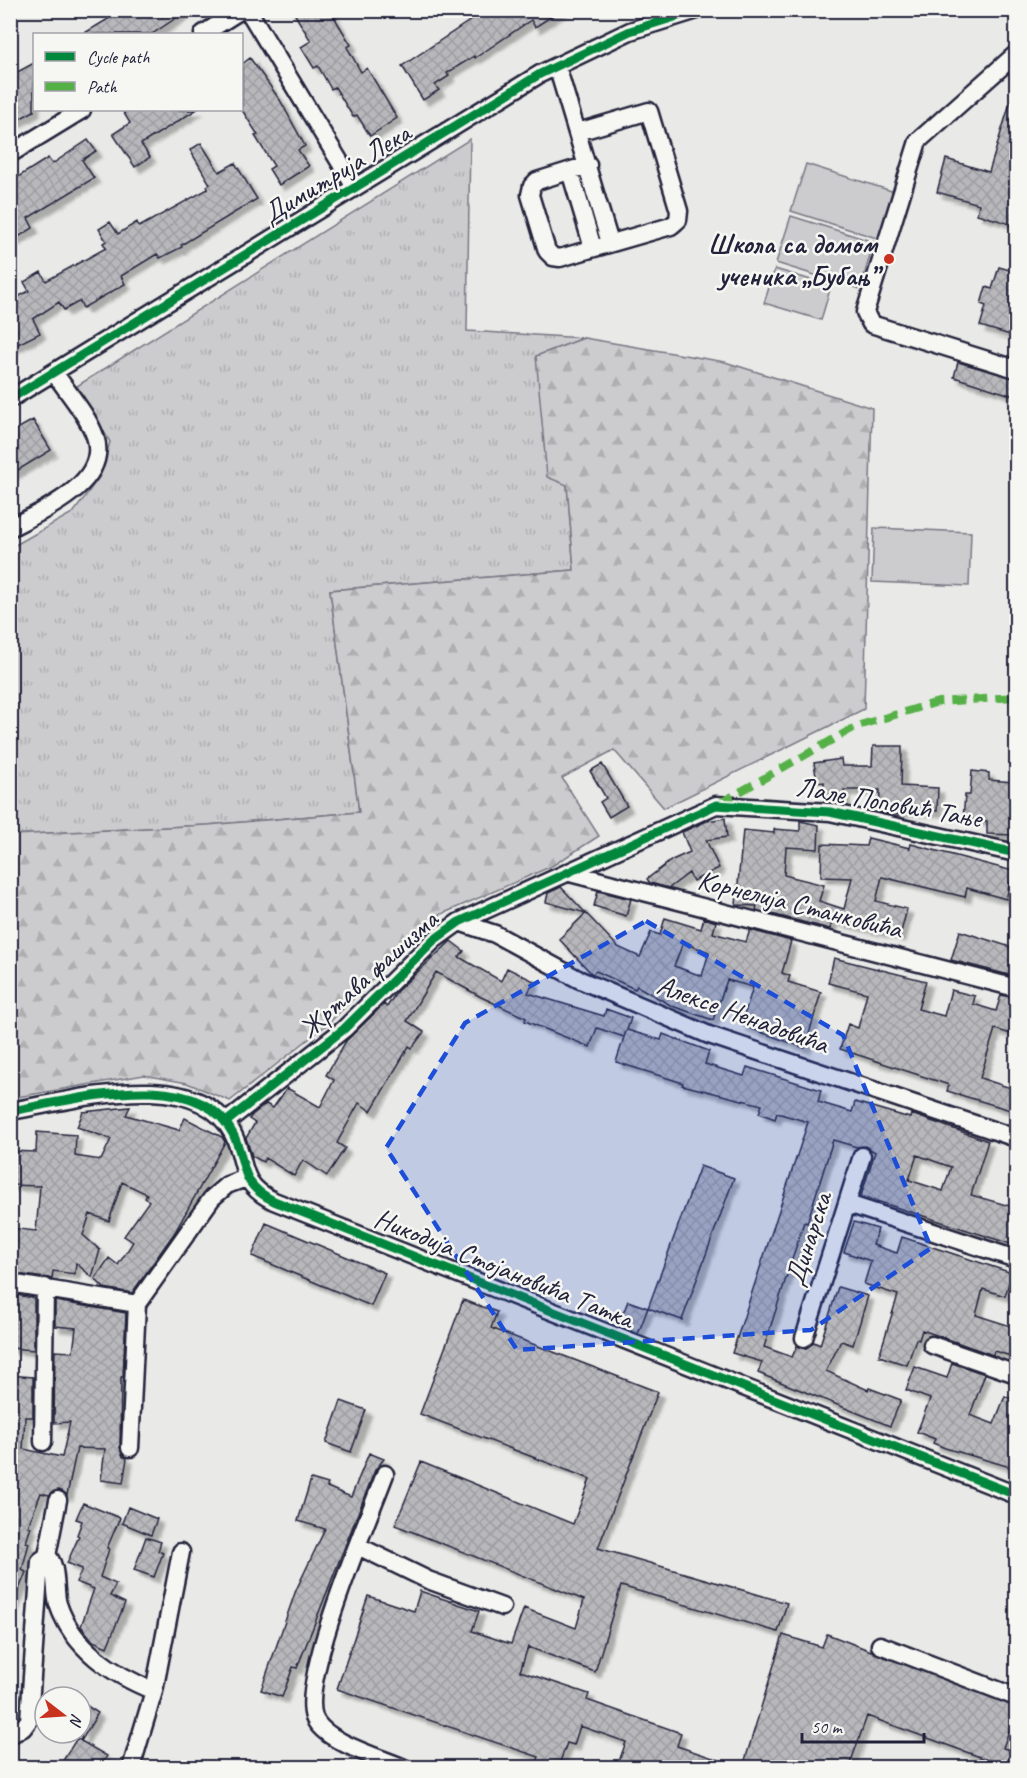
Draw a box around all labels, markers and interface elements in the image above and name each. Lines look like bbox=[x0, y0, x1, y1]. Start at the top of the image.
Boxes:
legend bbox=[33, 33, 243, 111]
text: Cycle path bbox=[87, 46, 150, 68]
text: Path bbox=[87, 76, 117, 98]
street label: Димитрија Лека bbox=[256, 114, 419, 231]
place label: Школа са домом ученика „Бубањ” bbox=[708, 226, 884, 293]
marker: Школа са домом ученика „Бубањ” bbox=[882, 252, 896, 266]
street label: Лале Поповић Тање bbox=[794, 768, 986, 836]
street label: Корнелија Станковића bbox=[694, 862, 907, 947]
street label: Жртава фашизма bbox=[291, 901, 446, 1046]
street label: Алексе Ненадовића bbox=[653, 967, 835, 1062]
street label: Динарска bbox=[777, 1186, 840, 1290]
street label: Никодија Стојановића Татка bbox=[370, 1200, 641, 1337]
north arrow bbox=[33, 1685, 93, 1745]
scale bar bbox=[802, 1706, 924, 1744]
text: N bbox=[64, 1711, 87, 1730]
text: 50 m bbox=[811, 1716, 844, 1738]

